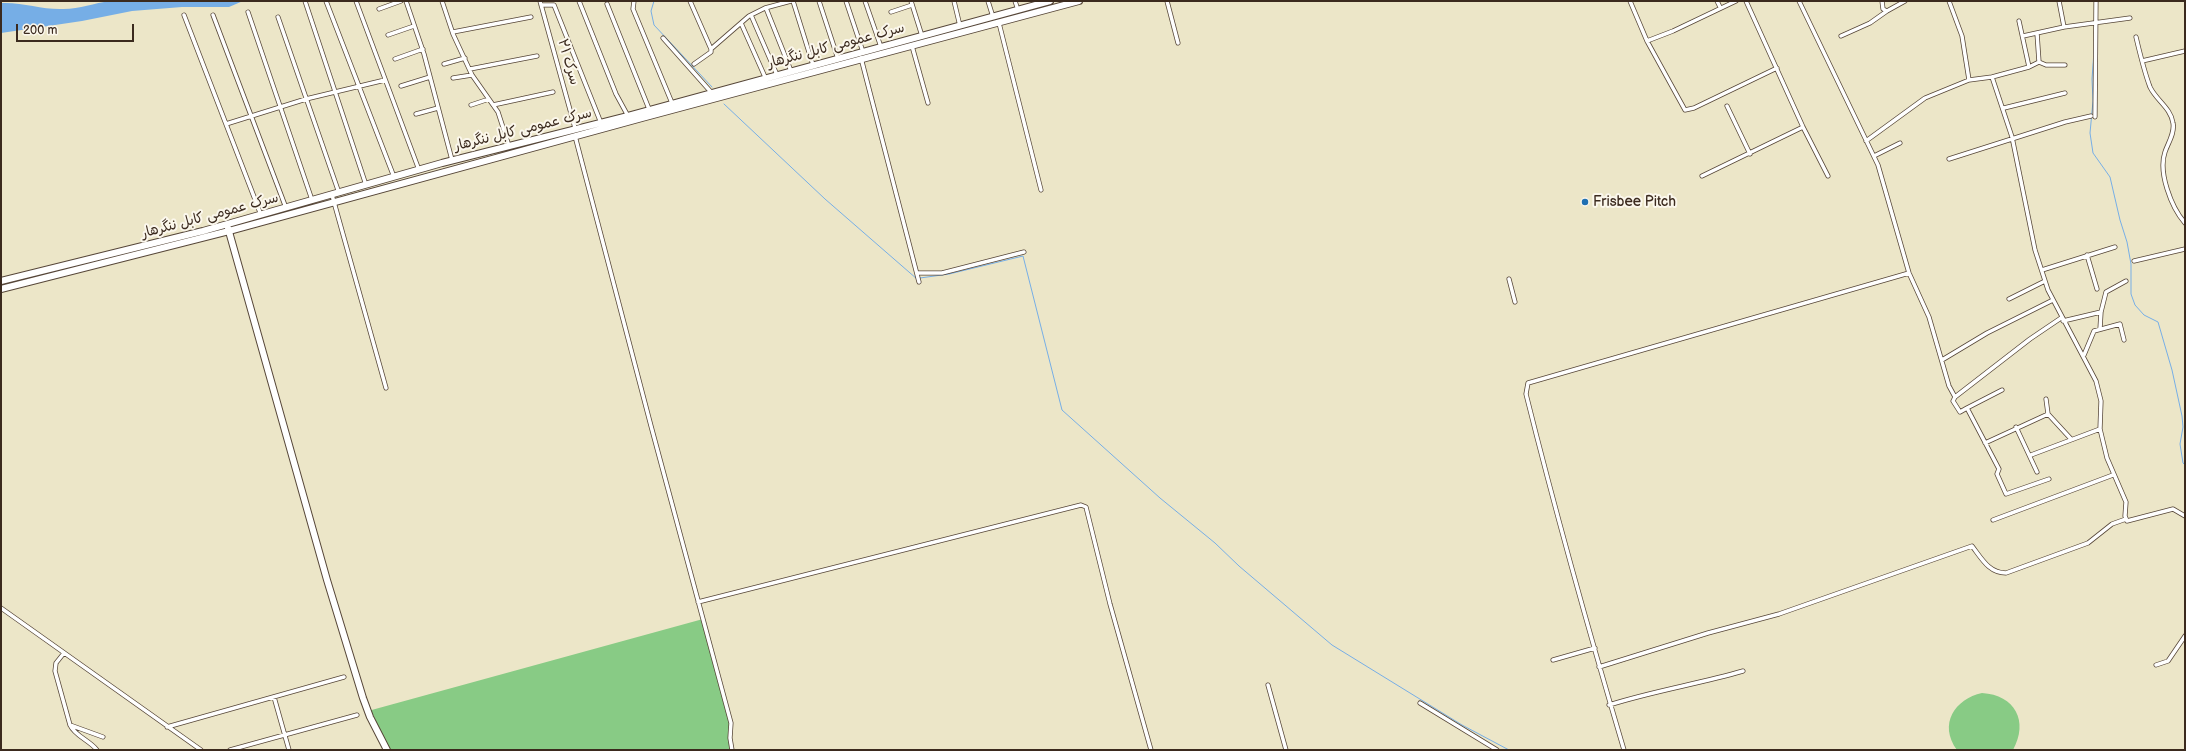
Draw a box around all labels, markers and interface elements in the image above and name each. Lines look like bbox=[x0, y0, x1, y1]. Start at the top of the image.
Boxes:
scale bar bbox=[18, 16, 136, 42]
street label: سرک عمومی کابل ننگرهار bbox=[766, 20, 906, 72]
text: 200 m bbox=[23, 23, 57, 38]
street label: سرک ۲۱ bbox=[553, 37, 583, 87]
street label: سرک عمومی کابل ننگرهار bbox=[452, 105, 594, 155]
street label: سرک عمومی کابل ننگرهار bbox=[140, 190, 280, 242]
place label: Frisbee Pitch bbox=[1593, 194, 1676, 210]
marker: Frisbee Pitch bbox=[1580, 197, 1590, 207]

